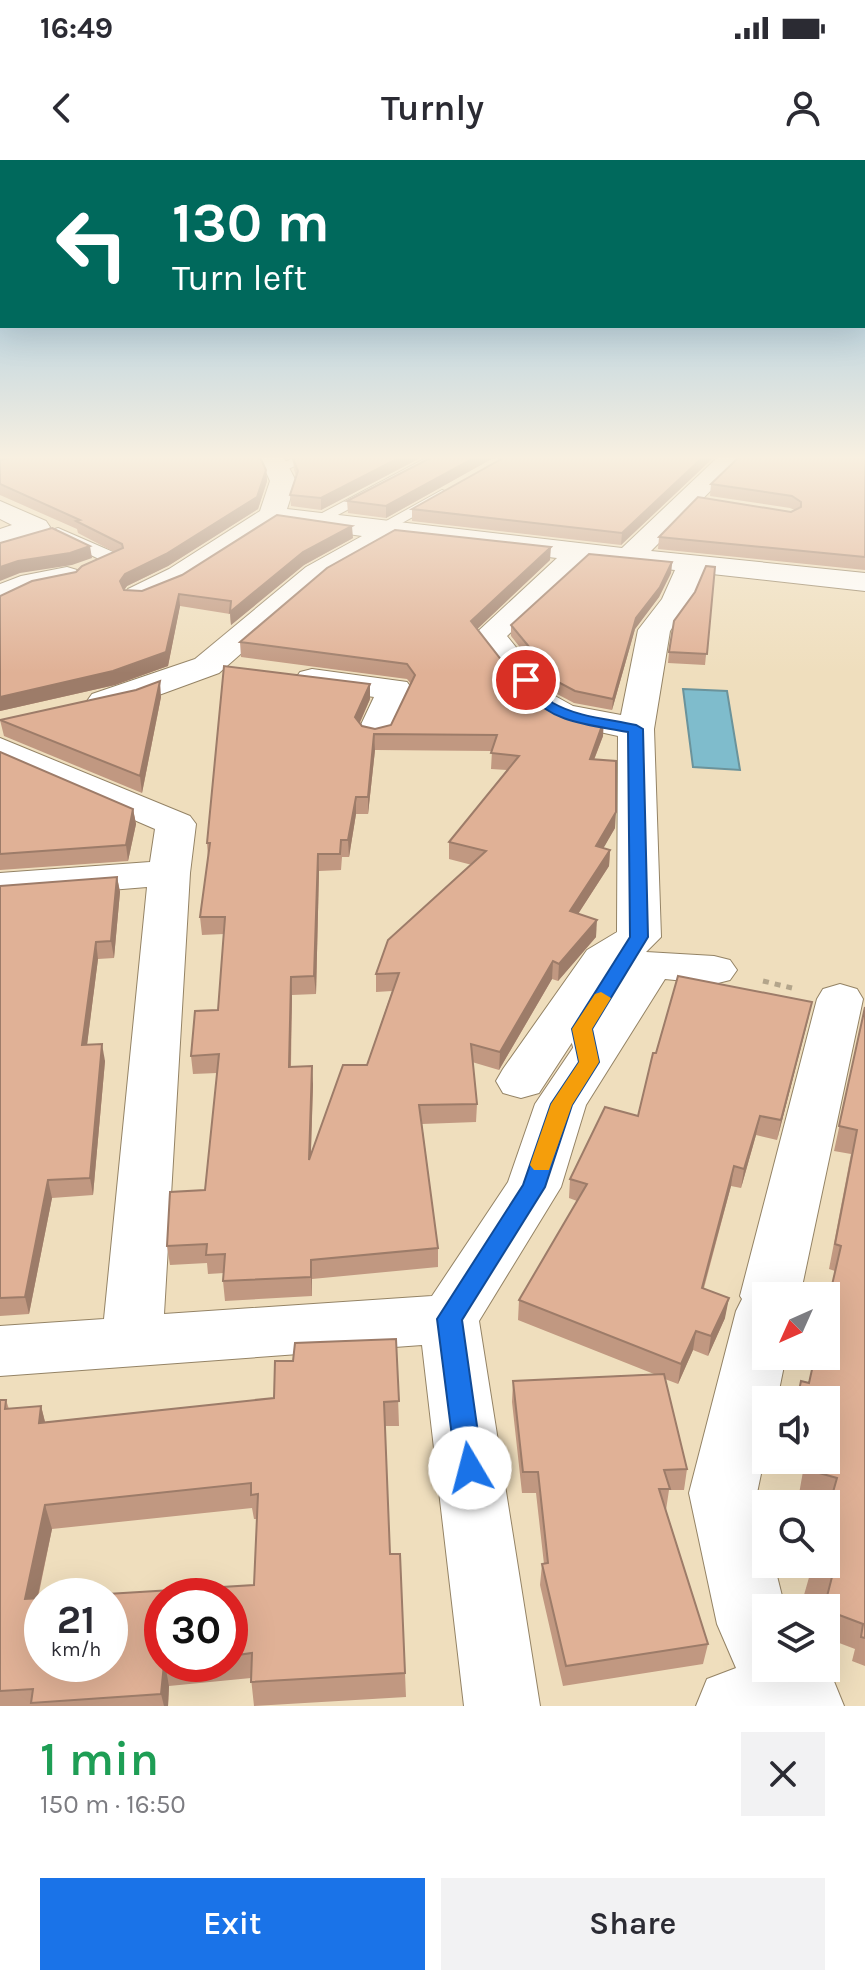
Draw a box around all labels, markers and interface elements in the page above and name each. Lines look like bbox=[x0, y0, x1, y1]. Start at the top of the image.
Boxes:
text: 16:49 bbox=[40, 10, 113, 46]
icon: back bbox=[40, 86, 84, 130]
icon: person bbox=[781, 86, 825, 130]
text: Turnly bbox=[381, 87, 484, 129]
text: 130 m bbox=[172, 190, 330, 255]
icon: left bbox=[40, 192, 144, 296]
text: Turn left bbox=[172, 257, 307, 299]
pin bbox=[492, 646, 560, 714]
icon: arrive bbox=[504, 658, 548, 702]
north arrow bbox=[752, 1282, 840, 1370]
map controls bbox=[752, 1282, 840, 1682]
button: sound bbox=[752, 1386, 840, 1474]
position arrow bbox=[428, 1426, 512, 1510]
button: search bbox=[752, 1490, 840, 1578]
speed limit sign: 30 bbox=[144, 1578, 248, 1682]
button: layers bbox=[752, 1594, 840, 1682]
text: 21 bbox=[57, 1596, 95, 1643]
text: km/h bbox=[51, 1638, 101, 1661]
text: 1 min bbox=[40, 1731, 159, 1787]
button: close bbox=[741, 1732, 825, 1816]
text: 150 m · 16:50 bbox=[40, 1789, 186, 1820]
button: Exit bbox=[40, 1878, 425, 1970]
button: Share bbox=[441, 1878, 825, 1970]

